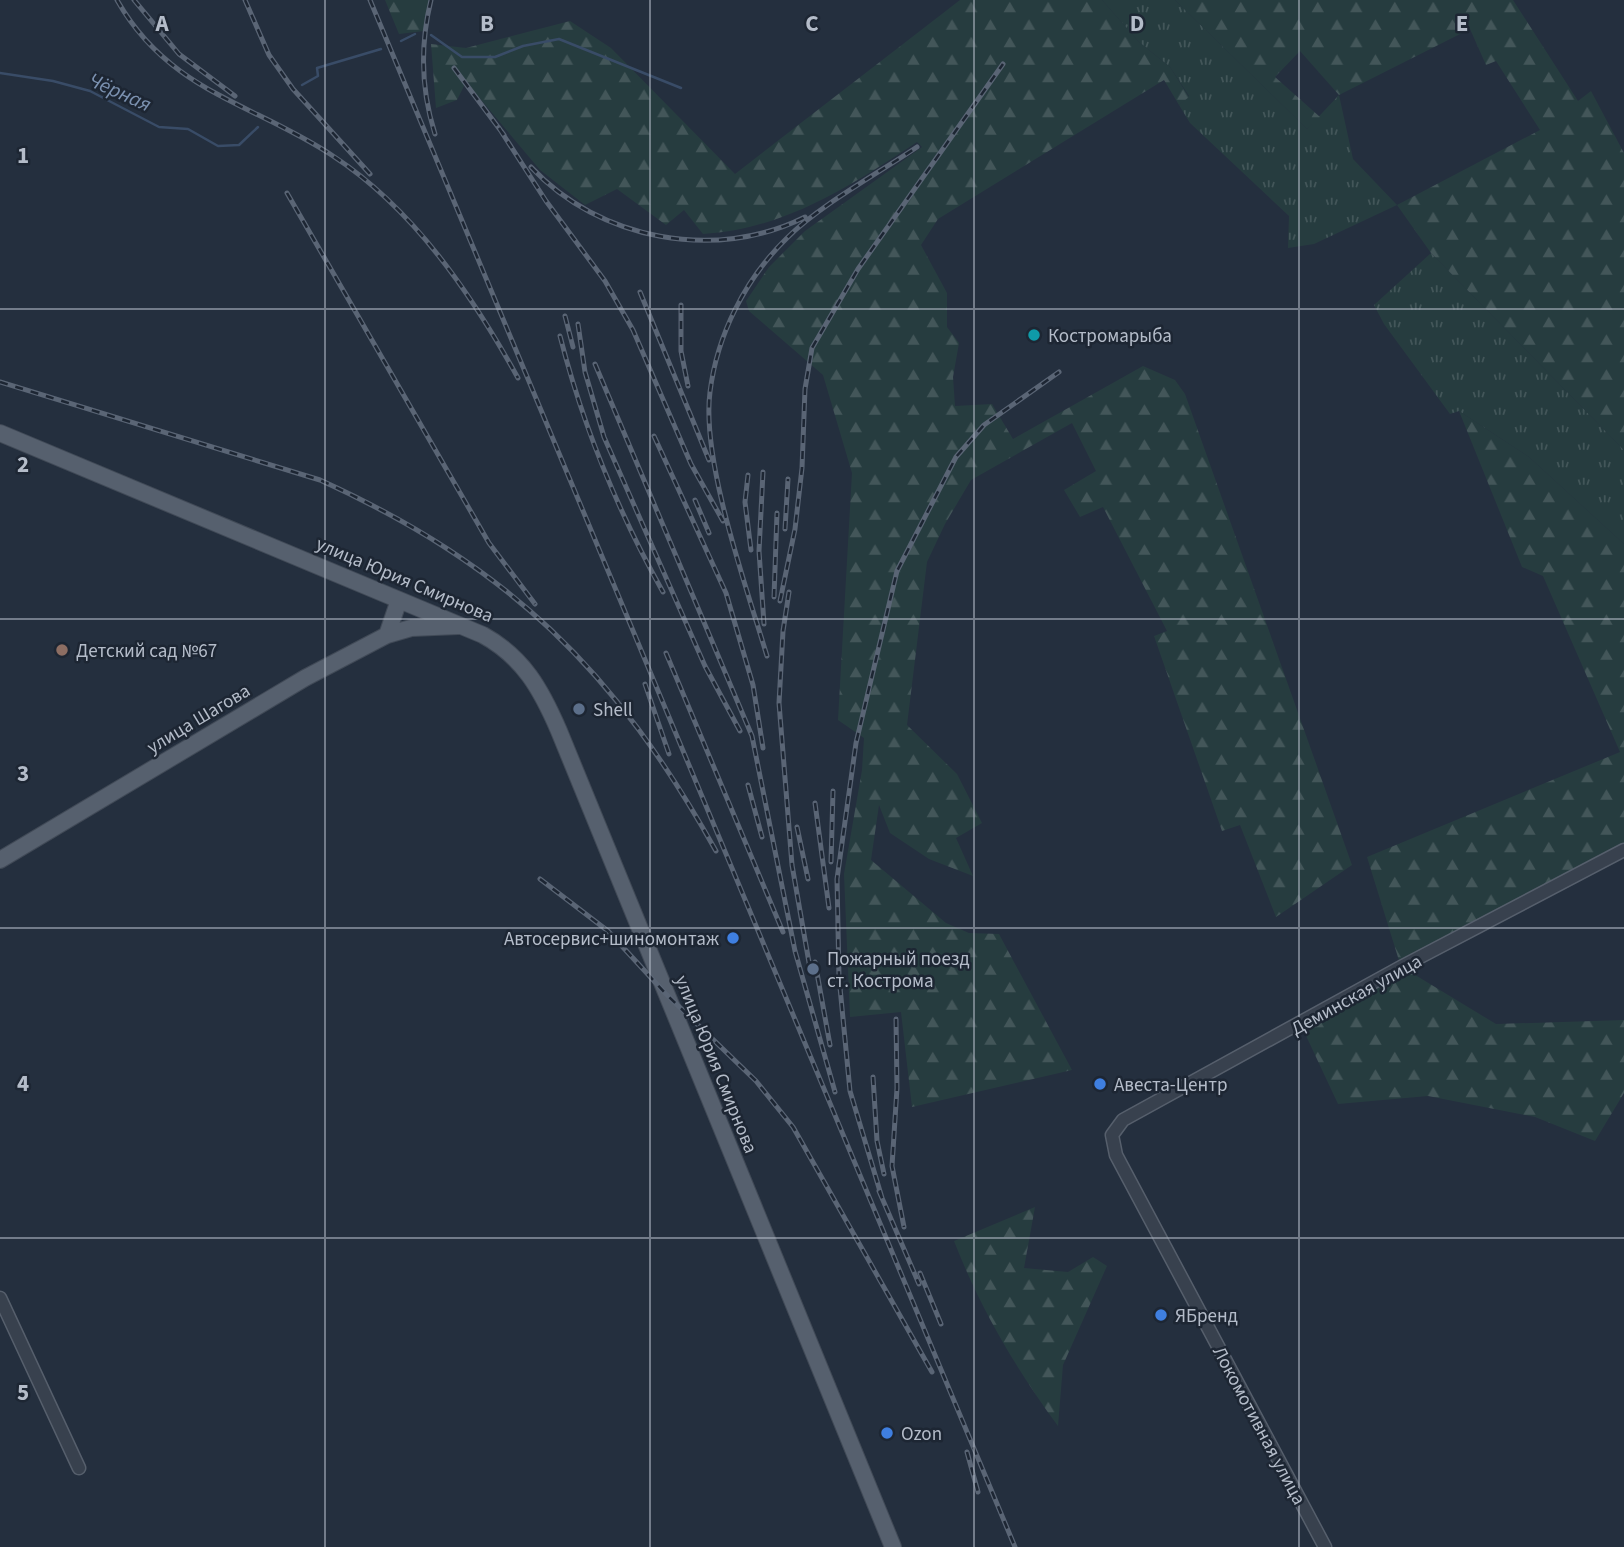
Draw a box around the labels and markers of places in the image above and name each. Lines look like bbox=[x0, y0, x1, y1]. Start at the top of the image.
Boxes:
place label: Костромарыба bbox=[1048, 323, 1172, 350]
marker: Костромарыба bbox=[1026, 327, 1042, 343]
place label: Детский сад №67 bbox=[76, 638, 217, 665]
marker: Детский сад №67 bbox=[54, 642, 70, 658]
place label: Shell bbox=[593, 697, 633, 724]
marker: Shell bbox=[571, 701, 587, 717]
place label: Автосервис+шиномонтаж bbox=[504, 926, 719, 953]
marker: Автосервис+шиномонтаж bbox=[725, 930, 741, 946]
place label: Пожарный поезд ст. Кострома bbox=[827, 946, 970, 995]
marker: Пожарный поезд ст. Кострома bbox=[805, 961, 821, 977]
place label: Авеста-Центр bbox=[1114, 1072, 1227, 1099]
marker: Авеста-Центр bbox=[1092, 1076, 1108, 1092]
place label: ЯБренд bbox=[1175, 1303, 1238, 1330]
marker: ЯБренд bbox=[1153, 1307, 1169, 1323]
place label: Ozon bbox=[901, 1421, 942, 1448]
marker: Ozon bbox=[879, 1425, 895, 1441]

